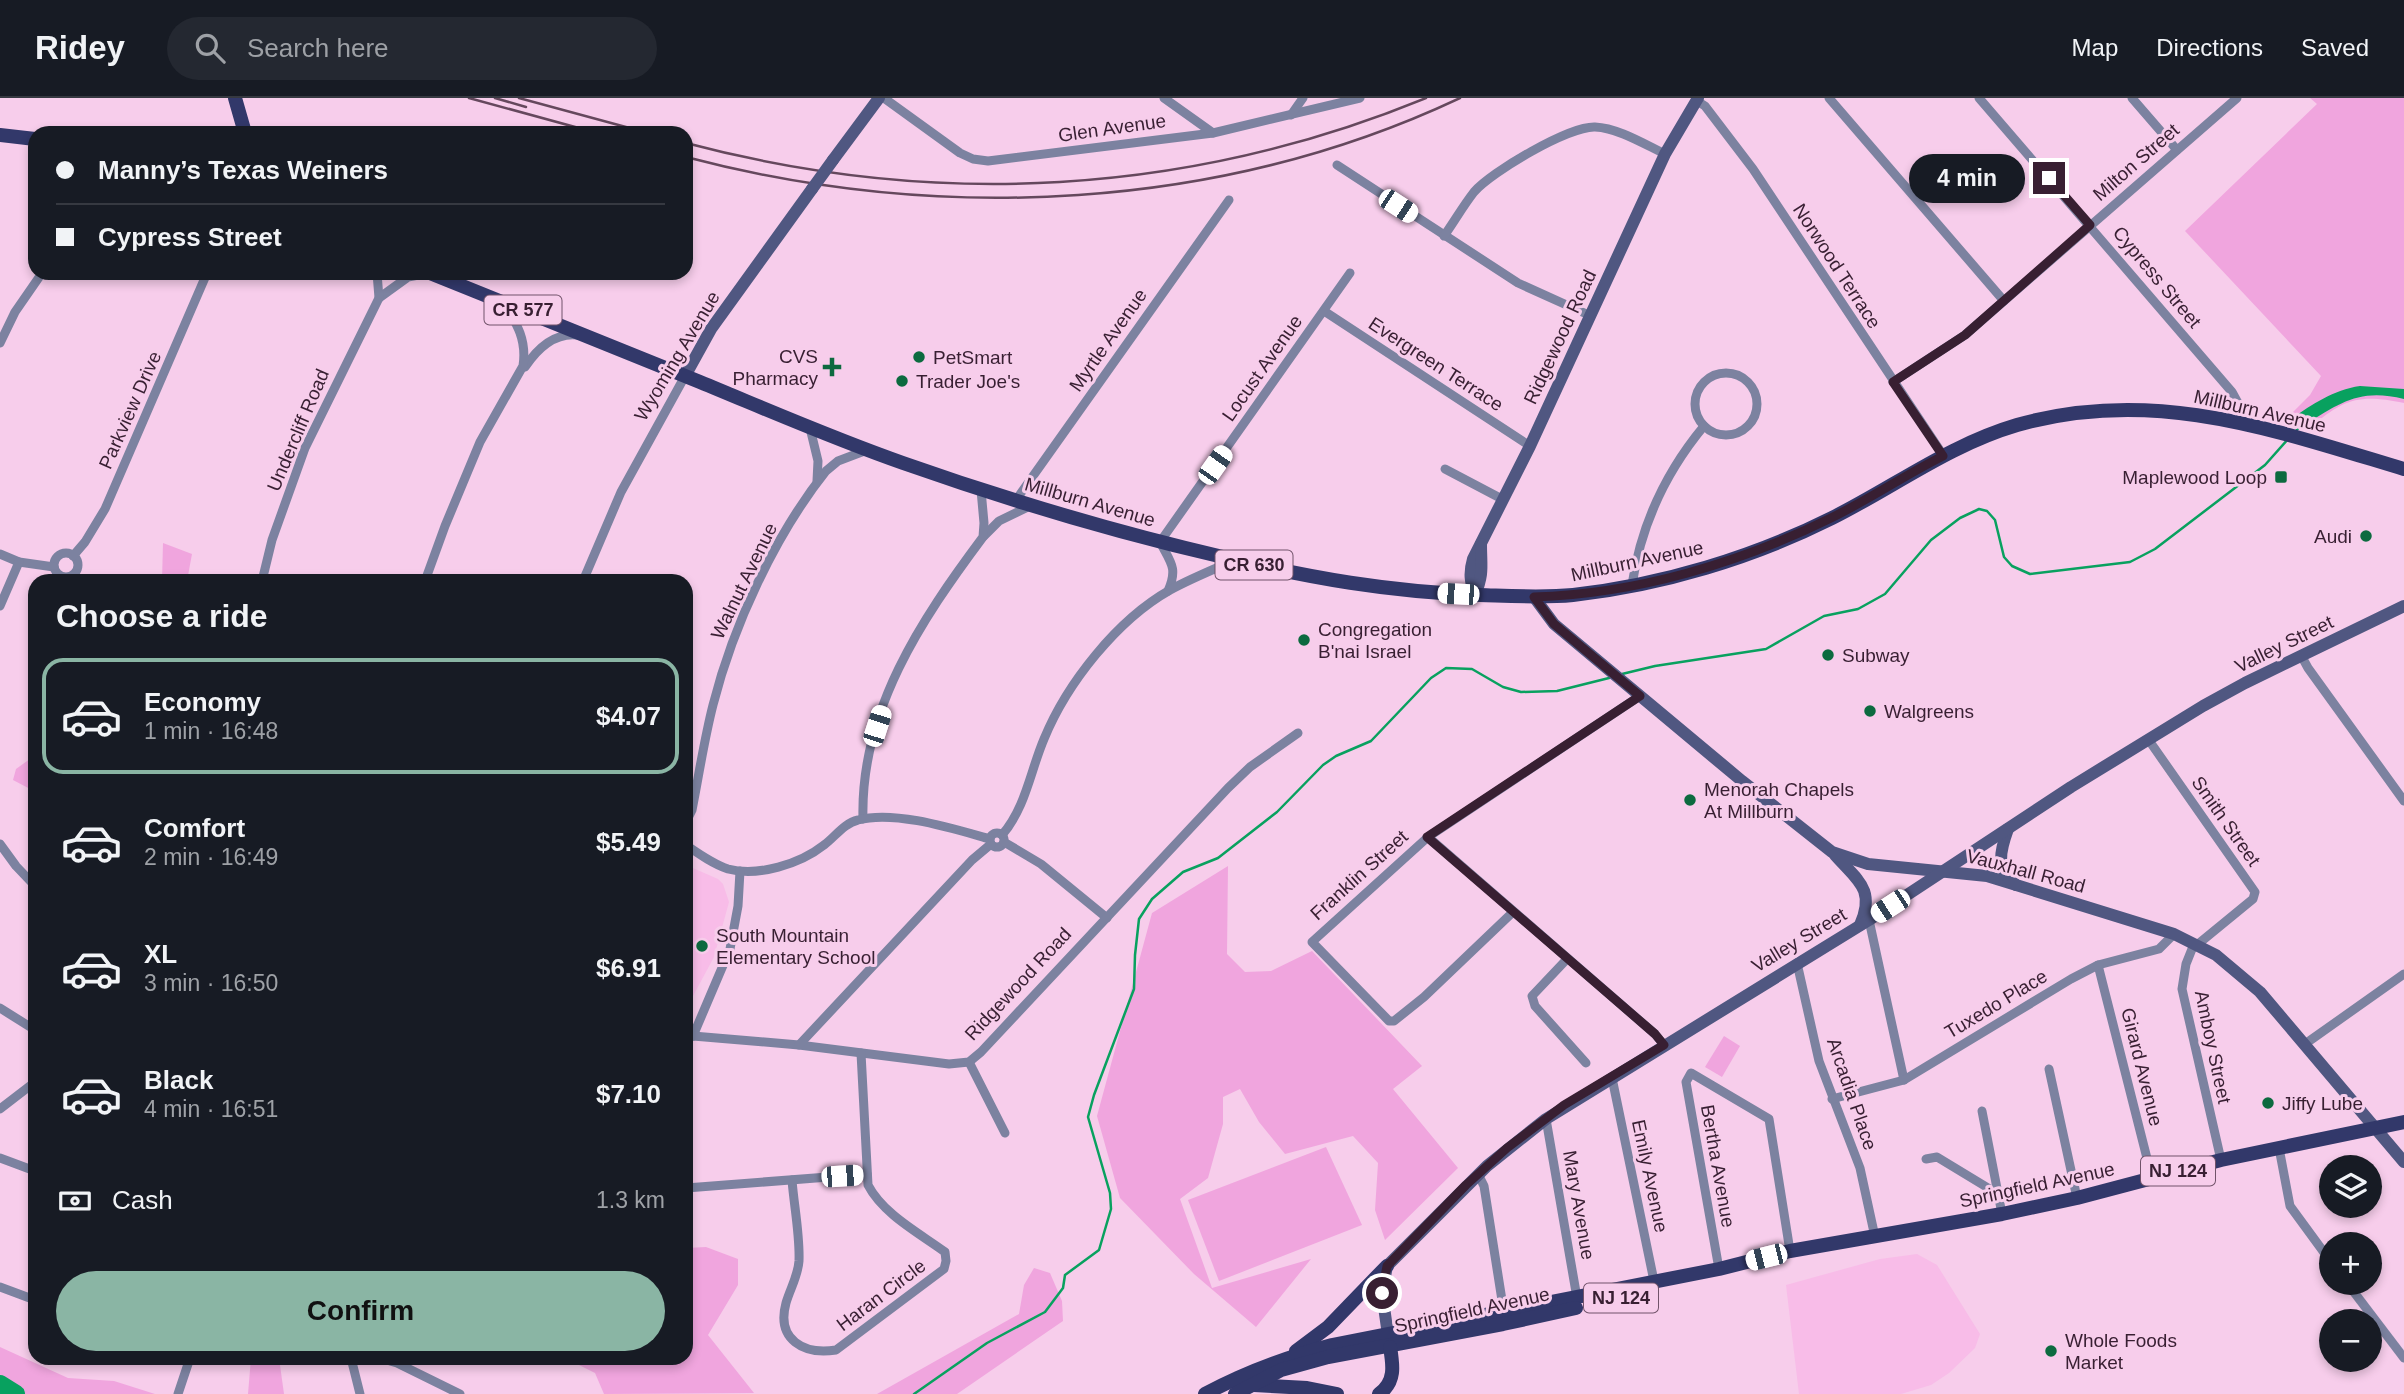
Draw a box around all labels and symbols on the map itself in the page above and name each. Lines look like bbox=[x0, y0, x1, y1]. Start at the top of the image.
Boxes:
street label: Glen Avenue bbox=[1057, 110, 1167, 146]
street label: Milton Street bbox=[2089, 119, 2184, 205]
callout: 4 min bbox=[1909, 154, 2024, 202]
route end bbox=[2033, 162, 2065, 194]
car bbox=[1375, 186, 1422, 226]
street label: Norwood Terrace bbox=[1789, 200, 1885, 332]
street label: Cypress Street bbox=[2109, 222, 2206, 332]
street label: Ridgewood Road bbox=[1520, 267, 1600, 407]
street label: Myrtle Avenue bbox=[1065, 285, 1151, 395]
street label: Wyoming Avenue bbox=[630, 287, 724, 425]
road number: CR 577 bbox=[484, 295, 562, 324]
street label: Locust Avenue bbox=[1218, 311, 1306, 425]
street label: Evergreen Terrace bbox=[1365, 313, 1507, 415]
place label: CVS Pharmacy bbox=[732, 346, 818, 389]
place label: PetSmart bbox=[933, 347, 1013, 368]
street label: Parkview Drive bbox=[95, 348, 165, 472]
marker: PetSmart bbox=[911, 349, 927, 365]
marker: CVS Pharmacy bbox=[824, 359, 840, 375]
street label: Undercliff Road bbox=[263, 366, 333, 494]
place label: Trader Joe's bbox=[916, 371, 1020, 392]
marker: Trader Joe's bbox=[894, 373, 910, 389]
street label: Millburn Avenue bbox=[2192, 386, 2328, 436]
car bbox=[1195, 442, 1236, 488]
place label: Maplewood Loop bbox=[2122, 467, 2267, 488]
marker: Maplewood Loop bbox=[2273, 469, 2289, 485]
street label: Millburn Avenue bbox=[1022, 473, 1158, 531]
street label: Walnut Avenue bbox=[707, 519, 781, 643]
place label: Audi bbox=[2314, 526, 2352, 547]
marker: Audi bbox=[2358, 528, 2374, 544]
street label: Millburn Avenue bbox=[1569, 537, 1705, 585]
road number: CR 630 bbox=[1216, 550, 1292, 579]
car bbox=[1437, 582, 1480, 606]
street label: Valley Street bbox=[2232, 611, 2337, 677]
place label: Congregation B'nai Israel bbox=[1318, 619, 1432, 662]
marker: Congregation B'nai Israel bbox=[1296, 632, 1312, 648]
place label: Subway bbox=[1842, 645, 1910, 666]
marker: Subway bbox=[1820, 647, 1836, 663]
place label: Walgreens bbox=[1884, 701, 1974, 722]
car bbox=[861, 703, 894, 749]
marker: Walgreens bbox=[1862, 703, 1878, 719]
street label: Smith Street bbox=[2187, 772, 2265, 870]
place label: Menorah Chapels At Millburn bbox=[1704, 779, 1854, 822]
marker: Menorah Chapels At Millburn bbox=[1682, 792, 1698, 808]
street label: Franklin Street bbox=[1306, 825, 1412, 924]
street label: Vauxhall Road bbox=[1964, 845, 2088, 897]
car bbox=[1867, 886, 1914, 926]
street label: Valley Street bbox=[1748, 903, 1851, 976]
street label: Ridgewood Road bbox=[961, 924, 1075, 1044]
place label: South Mountain Elementary School bbox=[716, 925, 875, 968]
marker: South Mountain Elementary School bbox=[694, 938, 710, 954]
street label: Tuxedo Place bbox=[1941, 965, 2051, 1043]
street label: Amboy Street bbox=[2191, 989, 2235, 1106]
street label: Girard Avenue bbox=[2117, 1006, 2167, 1128]
street label: Arcadia Place bbox=[1823, 1035, 1881, 1153]
place label: Jiffy Lube bbox=[2282, 1093, 2363, 1114]
marker: Jiffy Lube bbox=[2260, 1095, 2276, 1111]
street label: Bertha Avenue bbox=[1697, 1103, 1739, 1229]
street label: Emily Avenue bbox=[1628, 1118, 1672, 1234]
street label: Mary Avenue bbox=[1559, 1149, 1599, 1261]
road number: NJ 124 bbox=[2141, 1156, 2215, 1186]
street label: Springfield Avenue bbox=[1957, 1158, 2117, 1212]
car bbox=[821, 1164, 864, 1188]
car bbox=[1744, 1242, 1789, 1272]
street label: Haran Circle bbox=[833, 1255, 929, 1335]
route start bbox=[1366, 1277, 1398, 1309]
street label: Springfield Avenue bbox=[1392, 1283, 1552, 1337]
road number: NJ 124 bbox=[1584, 1283, 1658, 1312]
place label: Whole Foods Market bbox=[2065, 1330, 2177, 1373]
marker: Whole Foods Market bbox=[2043, 1343, 2059, 1359]

